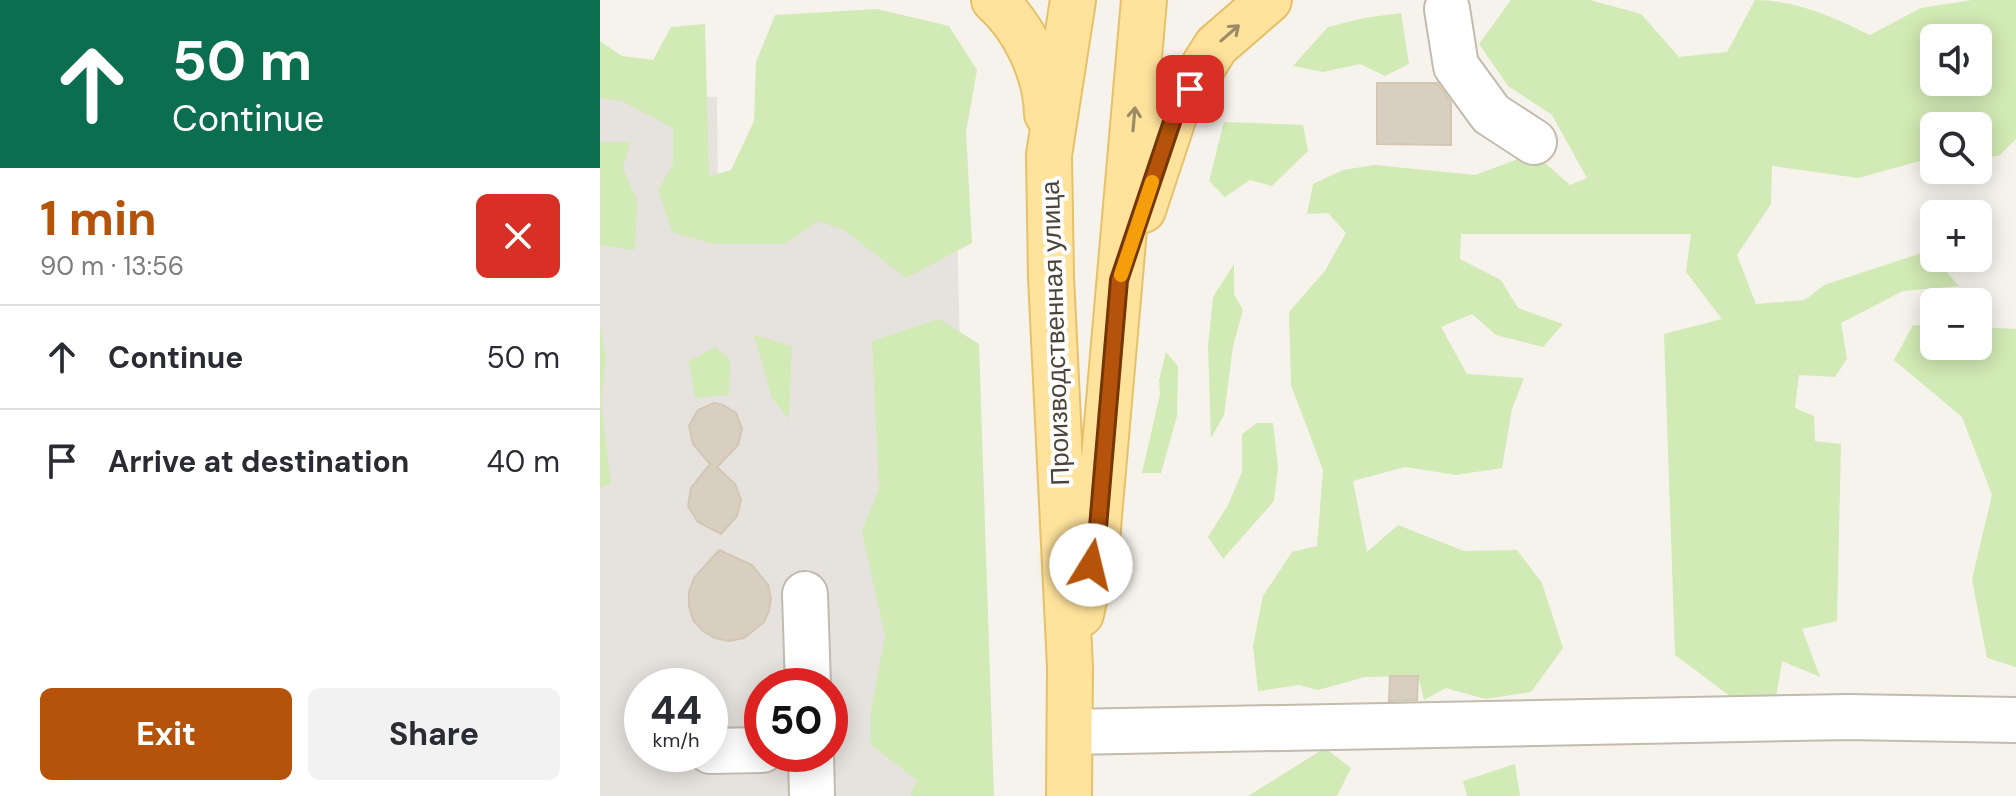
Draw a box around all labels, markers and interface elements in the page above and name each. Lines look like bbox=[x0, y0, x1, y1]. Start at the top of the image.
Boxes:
text: 50 m bbox=[172, 24, 312, 97]
one-way arrow bbox=[1220, 24, 1240, 42]
map controls bbox=[1920, 24, 1992, 360]
button: sound bbox=[1920, 24, 1992, 96]
icon: ahead bbox=[40, 32, 144, 136]
pin bbox=[1156, 55, 1224, 123]
icon: arrive bbox=[1168, 67, 1212, 111]
text: Continue bbox=[172, 95, 324, 142]
one-way arrow bbox=[1126, 106, 1141, 133]
button: search bbox=[1920, 112, 1992, 184]
street label: Производственная улица bbox=[1033, 179, 1077, 486]
text: 1 min bbox=[40, 187, 157, 250]
button: close bbox=[476, 194, 560, 278]
button: + bbox=[1920, 200, 1992, 272]
text: 90 m · 13:56 bbox=[40, 249, 184, 283]
button: − bbox=[1920, 288, 1992, 360]
icon: ahead bbox=[40, 335, 84, 379]
text: Continue bbox=[108, 338, 243, 377]
text: 50 m bbox=[486, 338, 560, 377]
icon: arrive bbox=[40, 439, 84, 483]
text: Arrive at destination bbox=[108, 442, 409, 481]
text: 40 m bbox=[487, 442, 560, 481]
position arrow bbox=[1049, 523, 1133, 607]
speed limit sign: 50 bbox=[744, 668, 848, 772]
text: 44 bbox=[650, 684, 702, 736]
button: Exit bbox=[40, 688, 292, 780]
button: Share bbox=[308, 688, 560, 780]
text: km/h bbox=[652, 727, 700, 753]

